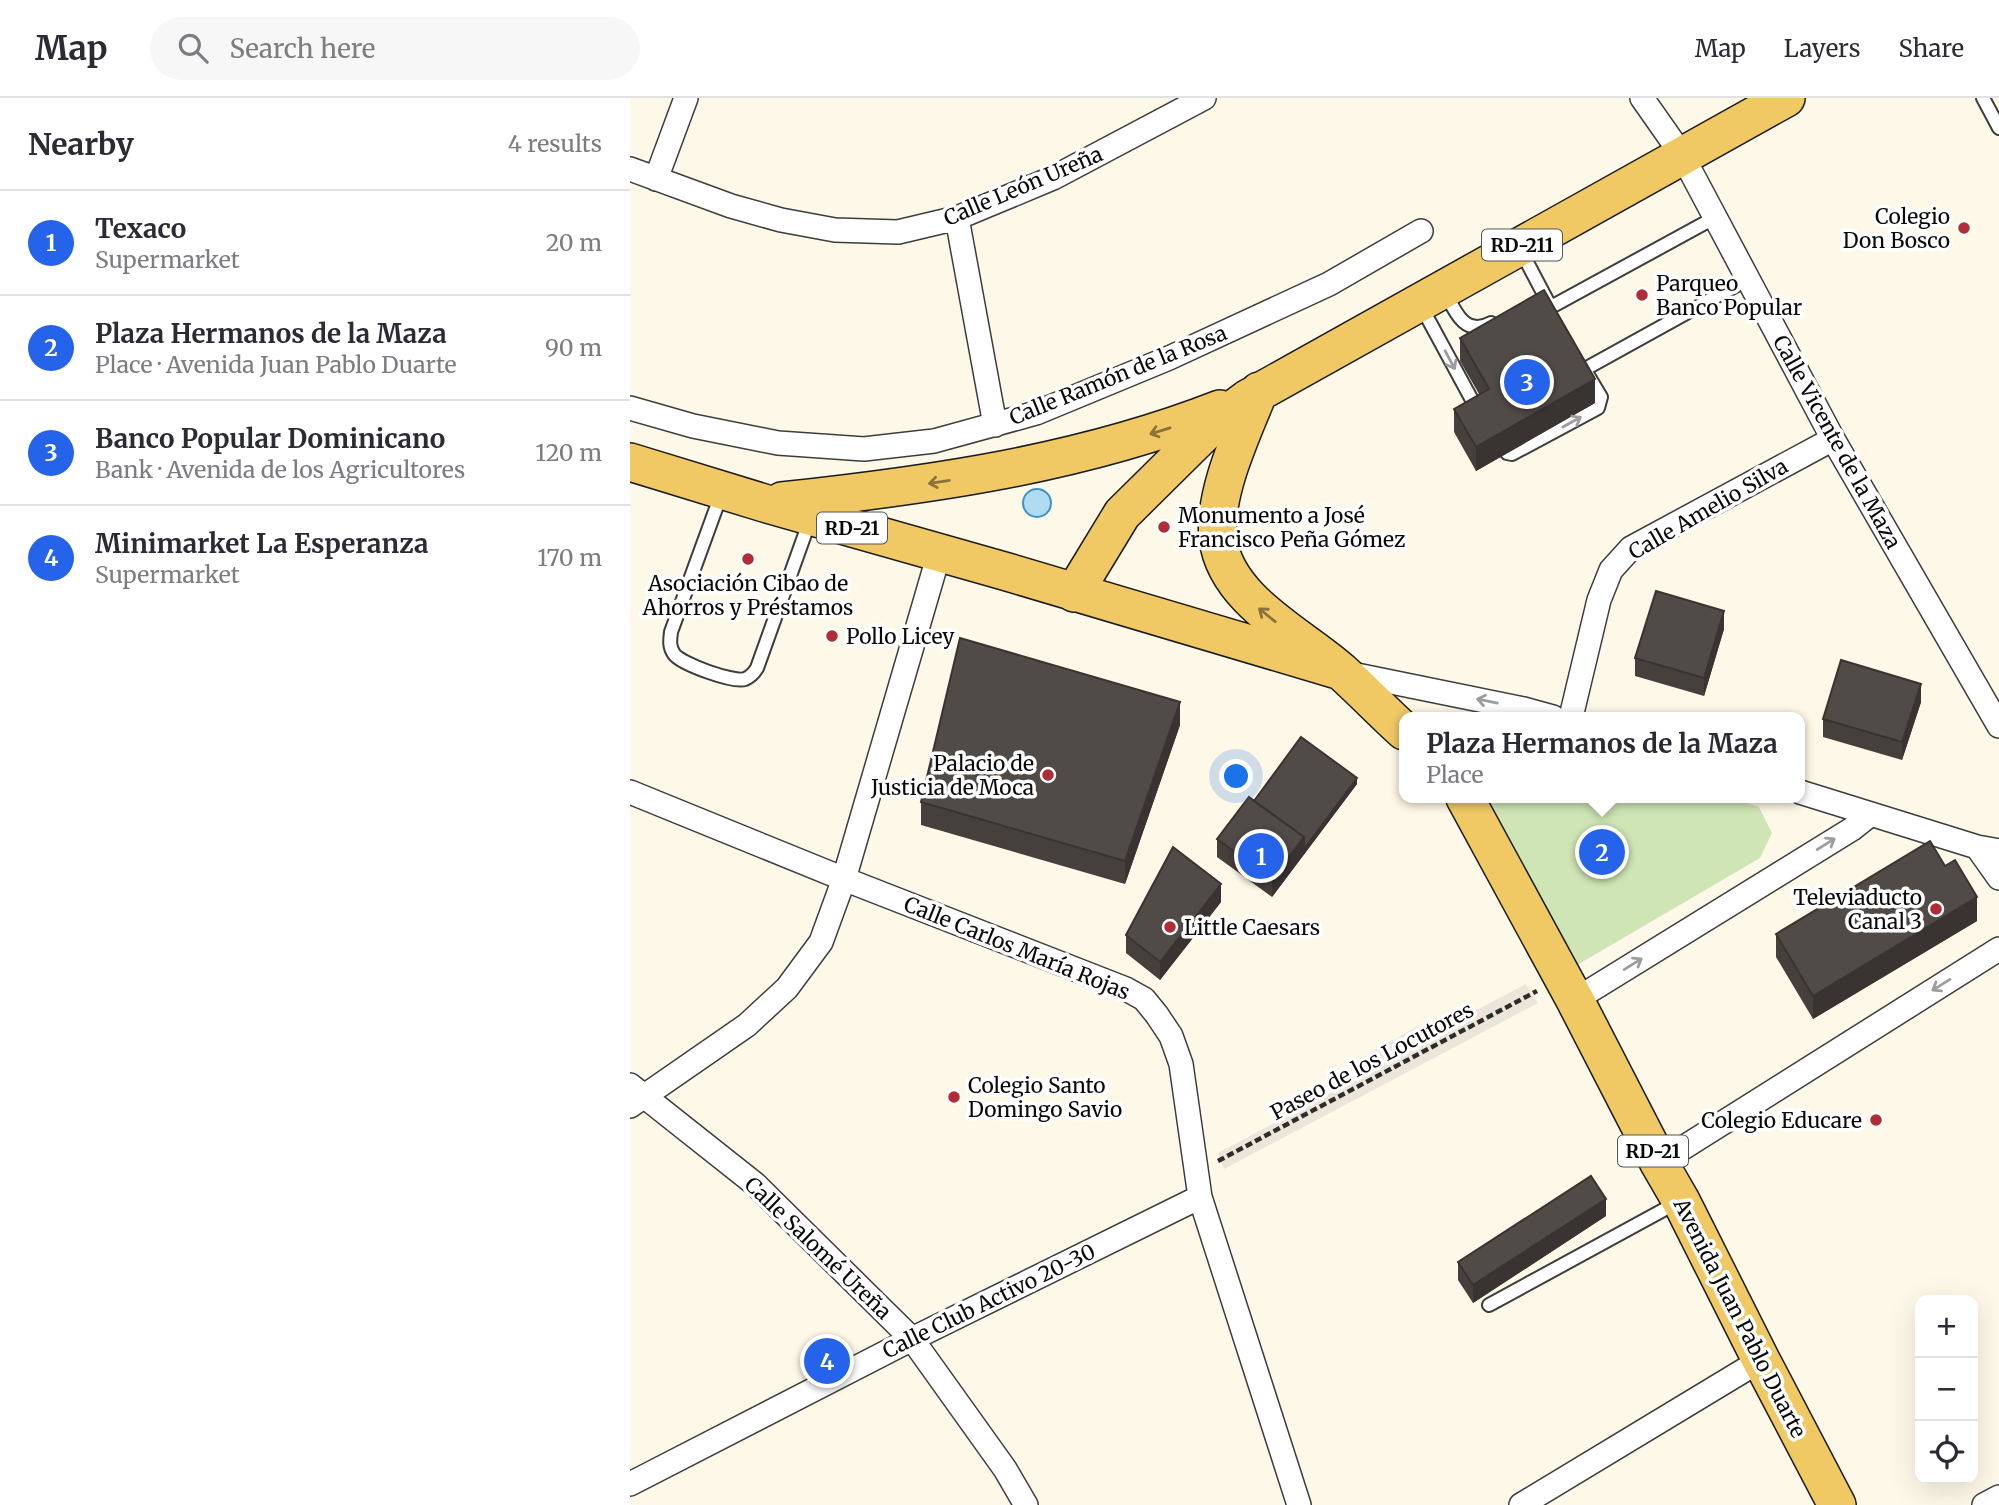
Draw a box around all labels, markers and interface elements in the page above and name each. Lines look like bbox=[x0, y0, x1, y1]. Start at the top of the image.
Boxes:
search box bbox=[150, 17, 640, 80]
text: Map bbox=[35, 28, 108, 69]
icon: search bbox=[174, 29, 212, 67]
text: Search here bbox=[230, 32, 375, 65]
text: Map bbox=[1695, 33, 1746, 64]
text: Layers bbox=[1784, 33, 1860, 64]
text: Share bbox=[1898, 33, 1964, 64]
text: Nearby bbox=[28, 125, 134, 163]
text: 4 results bbox=[508, 129, 602, 158]
street label: Calle León Ureña bbox=[939, 140, 1107, 232]
place label: Colegio Don Bosco bbox=[1843, 203, 1950, 254]
text: Texaco bbox=[95, 212, 186, 245]
marker: Colegio Don Bosco bbox=[1956, 220, 1972, 236]
text: 1 bbox=[46, 228, 56, 257]
text: 20 m bbox=[546, 228, 602, 257]
road number: RD-211 bbox=[1482, 230, 1562, 260]
text: Supermarket bbox=[95, 245, 240, 274]
place label: Parqueo Banco Popular bbox=[1656, 270, 1802, 321]
marker: Parqueo Banco Popular bbox=[1634, 287, 1650, 303]
text: Plaza Hermanos de la Maza bbox=[95, 317, 447, 350]
street label: Calle Ramón de la Rosa bbox=[1005, 319, 1231, 431]
street label: Calle Vicente de la Maza bbox=[1767, 330, 1907, 554]
text: 2 bbox=[44, 333, 58, 362]
text: 90 m bbox=[545, 333, 602, 362]
one-way arrow bbox=[1443, 349, 1457, 369]
text: Place · Avenida Juan Pablo Duarte bbox=[95, 350, 457, 379]
pin: 3 bbox=[1504, 356, 1550, 408]
one-way arrow bbox=[1561, 415, 1582, 428]
text: Banco Popular Dominicano bbox=[95, 422, 445, 455]
one-way arrow bbox=[1150, 425, 1172, 438]
text: 3 bbox=[44, 438, 58, 467]
text: 120 m bbox=[536, 438, 602, 467]
street label: Calle Amelio Silva bbox=[1624, 452, 1792, 566]
text: Bank · Avenida de los Agricultores bbox=[95, 455, 465, 484]
one-way arrow bbox=[928, 476, 951, 489]
place label: Monumento a José Francisco Peña Gómez bbox=[1178, 502, 1405, 553]
road number: RD-21 bbox=[817, 512, 887, 544]
marker: Monumento a José Francisco Peña Gómez bbox=[1156, 519, 1172, 535]
text: Minimarket La Esperanza bbox=[95, 527, 429, 560]
text: 4 bbox=[44, 543, 58, 572]
text: 170 m bbox=[537, 543, 602, 572]
marker: Asociación Cibao de Ahorros y Préstamos bbox=[740, 551, 756, 567]
text: Supermarket bbox=[95, 560, 240, 589]
place label: Asociación Cibao de Ahorros y Préstamos bbox=[642, 570, 853, 621]
one-way arrow bbox=[1259, 607, 1277, 623]
place label: Pollo Licey bbox=[846, 623, 955, 650]
marker: Pollo Licey bbox=[824, 628, 840, 644]
one-way arrow bbox=[1476, 693, 1499, 707]
popup bbox=[1399, 712, 1805, 803]
text: Plaza Hermanos de la Maza bbox=[1426, 727, 1778, 760]
place label: Palacio de Justicia de Moca bbox=[870, 750, 1034, 801]
your location bbox=[1219, 759, 1253, 793]
text: Place bbox=[1426, 760, 1484, 789]
marker: Palacio de Justicia de Moca bbox=[1040, 767, 1056, 783]
pin: 2 bbox=[1579, 826, 1625, 878]
pin: 1 bbox=[1238, 830, 1284, 882]
one-way arrow bbox=[1816, 837, 1836, 851]
place label: Televiaducto Canal 3 bbox=[1793, 884, 1922, 935]
street label: Calle Carlos María Rojas bbox=[900, 890, 1134, 1006]
marker: Televiaducto Canal 3 bbox=[1928, 901, 1944, 917]
place label: Little Caesars bbox=[1184, 914, 1320, 941]
marker: Little Caesars bbox=[1162, 919, 1178, 935]
one-way arrow bbox=[1623, 957, 1643, 971]
one-way arrow bbox=[1932, 979, 1952, 993]
street label: Paseo de los Locutores bbox=[1266, 996, 1478, 1126]
place label: Colegio Santo Domingo Savio bbox=[968, 1072, 1122, 1123]
marker: Colegio Santo Domingo Savio bbox=[946, 1089, 962, 1105]
place label: Colegio Educare bbox=[1701, 1107, 1862, 1134]
marker: Colegio Educare bbox=[1868, 1112, 1884, 1128]
road number: RD-21 bbox=[1618, 1135, 1688, 1166]
street label: Calle Salomé Ureña bbox=[739, 1171, 897, 1325]
street label: Avenida Juan Pablo Duarte bbox=[1667, 1193, 1812, 1442]
street label: Calle Club Activo 20-30 bbox=[878, 1238, 1100, 1364]
map controls bbox=[1915, 1295, 1978, 1484]
button: + bbox=[1915, 1295, 1978, 1358]
pin: 4 bbox=[804, 1335, 850, 1387]
button: − bbox=[1915, 1358, 1978, 1421]
button: locate bbox=[1915, 1421, 1978, 1484]

